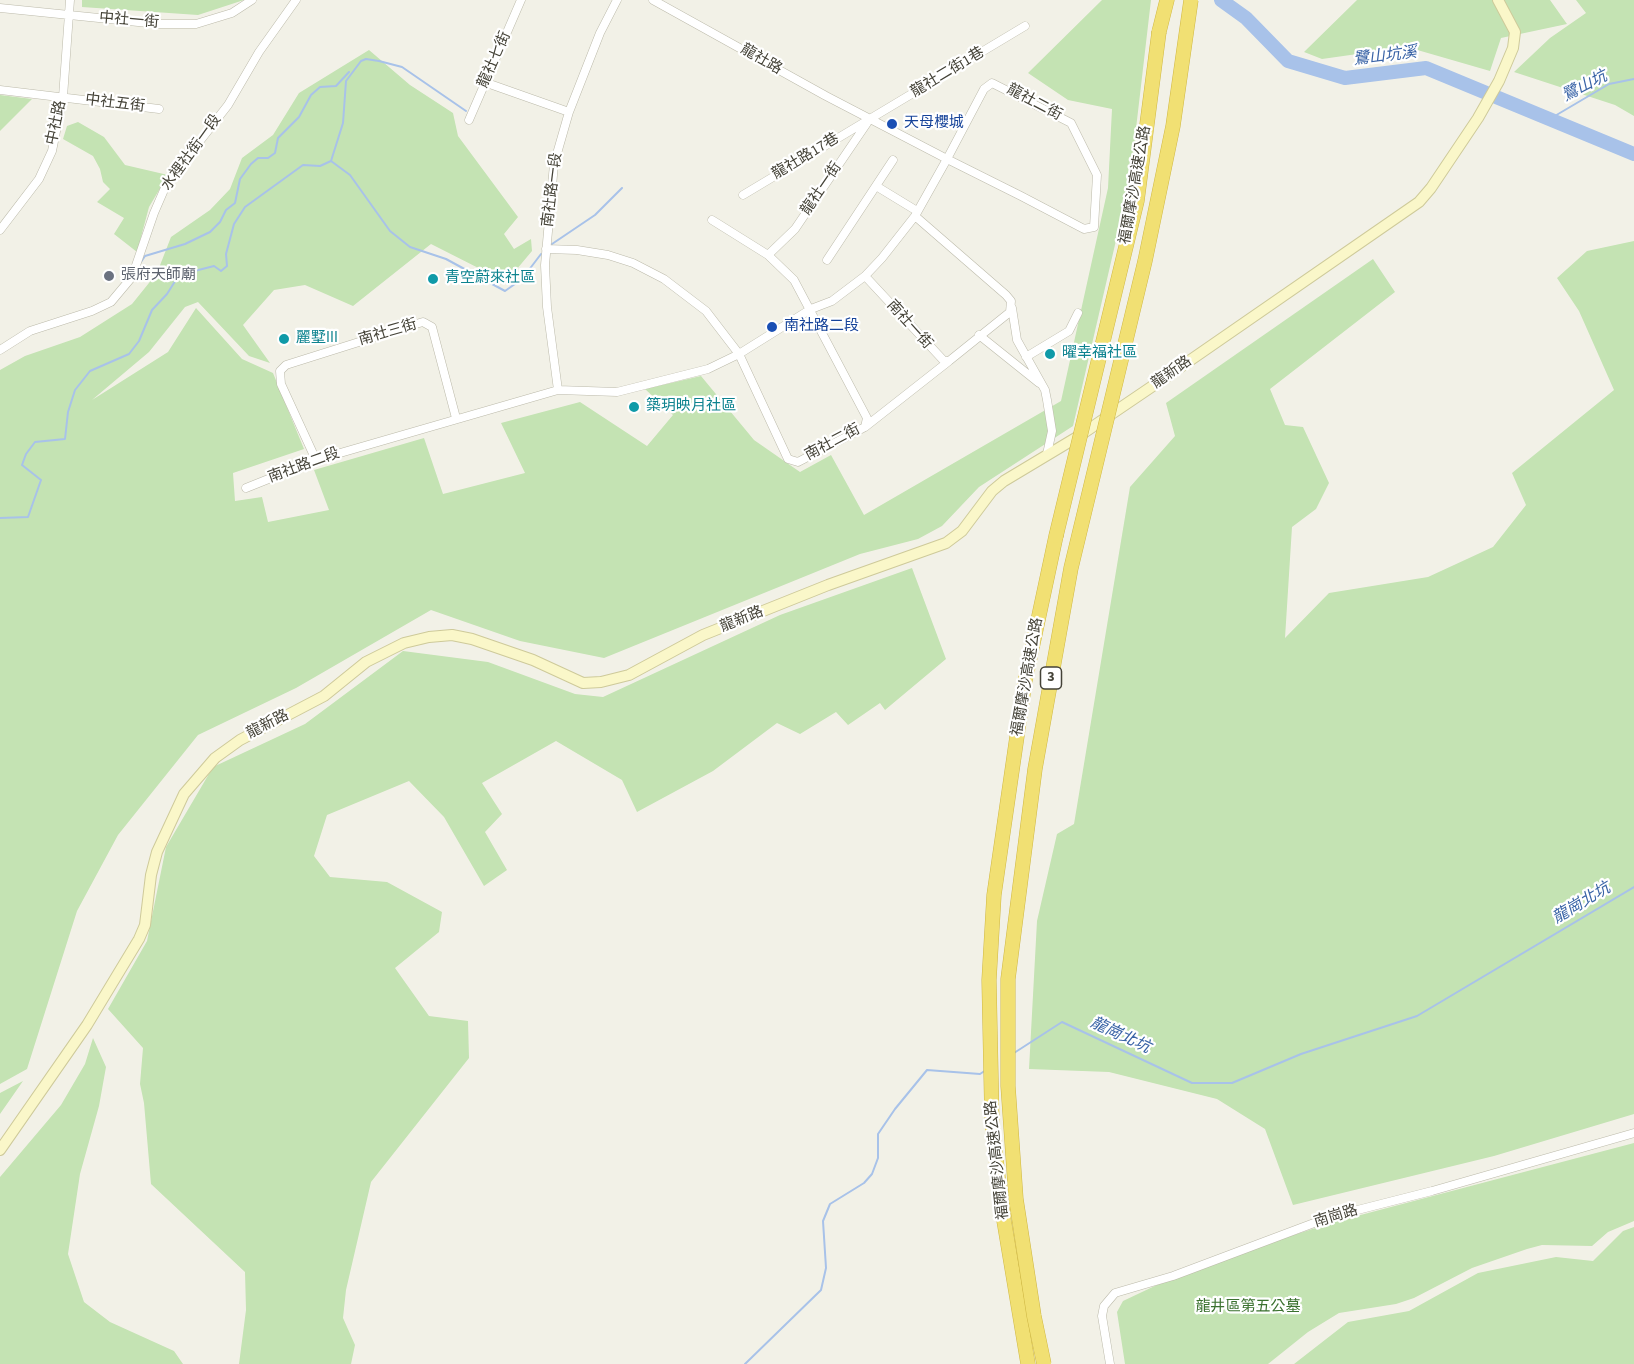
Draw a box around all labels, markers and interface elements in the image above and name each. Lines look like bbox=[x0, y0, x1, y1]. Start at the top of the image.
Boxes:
street label: 中社一街 bbox=[98, 9, 160, 33]
street label: 龍社七街 bbox=[475, 29, 515, 91]
street label: 龍社路 bbox=[737, 41, 785, 79]
street label: 龍社二街1巷 bbox=[908, 44, 988, 102]
water label: 鷺山坑溪 bbox=[1352, 44, 1418, 70]
water label: 鷺山坑 bbox=[1559, 68, 1611, 106]
street label: 龍社二街 bbox=[1003, 81, 1065, 125]
street label: 中社五街 bbox=[84, 91, 146, 117]
street label: 中社路 bbox=[44, 99, 70, 147]
street label: 水裡社街一段 bbox=[158, 111, 226, 195]
place label: 天母櫻城 bbox=[904, 115, 964, 133]
marker: 天母櫻城 bbox=[885, 117, 899, 131]
street label: 福爾摩沙高速公路 bbox=[1117, 124, 1155, 246]
street label: 龍社路17巷 bbox=[769, 130, 843, 184]
street label: 南社路一段 bbox=[539, 152, 567, 228]
street label: 龍社一街 bbox=[798, 159, 846, 219]
place label: 張府天師廟 bbox=[121, 267, 196, 285]
marker: 張府天師廟 bbox=[102, 269, 116, 283]
place label: 青空蔚來社區 bbox=[445, 270, 535, 288]
marker: 青空蔚來社區 bbox=[426, 272, 440, 286]
street label: 南社一街 bbox=[882, 297, 936, 353]
street label: 南社三街 bbox=[357, 316, 419, 350]
place label: 南社路二段 bbox=[784, 318, 859, 336]
marker: 南社路二段 bbox=[765, 320, 779, 334]
place label: 麗墅III bbox=[296, 330, 338, 348]
marker: 麗墅III bbox=[277, 332, 291, 346]
place label: 曜幸福社區 bbox=[1062, 345, 1137, 363]
marker: 曜幸福社區 bbox=[1043, 347, 1057, 361]
street label: 龍新路 bbox=[1148, 353, 1196, 393]
place label: 築玥映月社區 bbox=[646, 398, 736, 416]
marker: 築玥映月社區 bbox=[627, 400, 641, 414]
street label: 南社二街 bbox=[802, 421, 864, 465]
street label: 南社路二段 bbox=[266, 445, 342, 487]
street label: 龍新路 bbox=[718, 603, 766, 637]
street label: 福爾摩沙高速公路 bbox=[1009, 616, 1047, 738]
road number: 3 bbox=[1040, 667, 1062, 689]
street label: 龍新路 bbox=[244, 707, 292, 743]
water label: 龍崗北坑 bbox=[1550, 879, 1614, 929]
water label: 龍崗北坑 bbox=[1087, 1014, 1153, 1058]
street label: 福爾摩沙高速公路 bbox=[983, 1099, 1013, 1221]
street label: 南崗路 bbox=[1312, 1202, 1360, 1232]
park label: 龍井區第五公墓 bbox=[1196, 1299, 1300, 1317]

